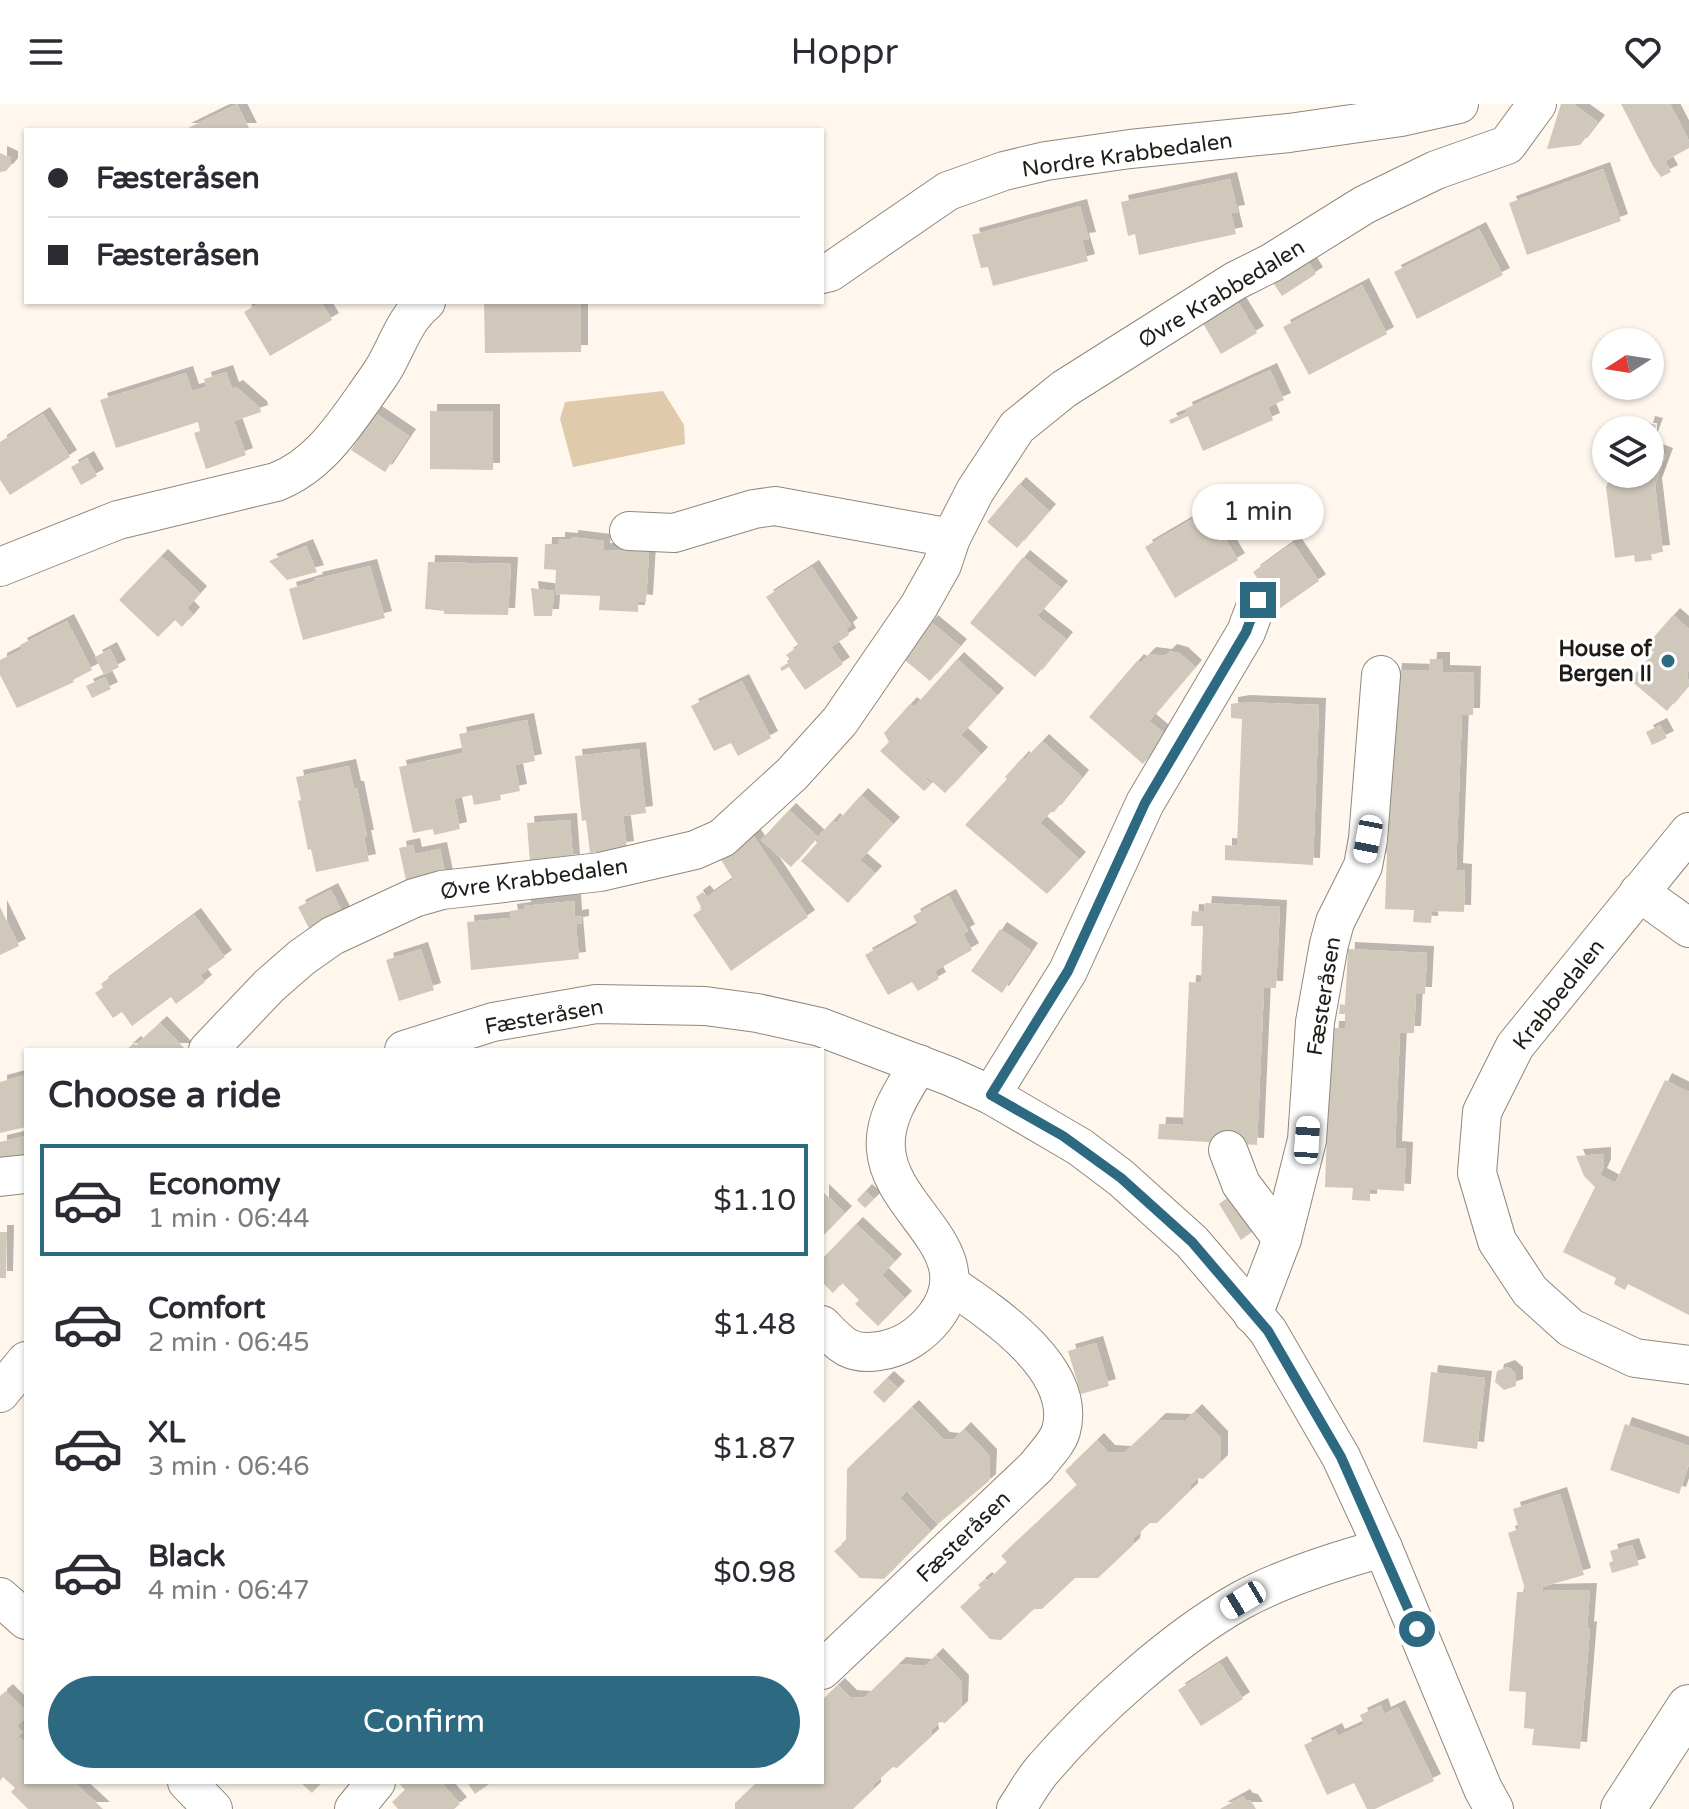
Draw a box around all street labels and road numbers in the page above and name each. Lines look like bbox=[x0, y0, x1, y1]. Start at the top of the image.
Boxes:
street label: Nordre Krabbedalen bbox=[1020, 127, 1234, 183]
street label: Øvre Krabbedalen bbox=[1134, 234, 1309, 354]
street label: Øvre Krabbedalen bbox=[439, 853, 630, 905]
street label: Krabbedalen bbox=[1508, 934, 1610, 1055]
street label: Fæsteråsen bbox=[1302, 935, 1346, 1058]
street label: Fæsteråsen bbox=[483, 994, 606, 1040]
street label: Fæsteråsen bbox=[911, 1486, 1016, 1588]

